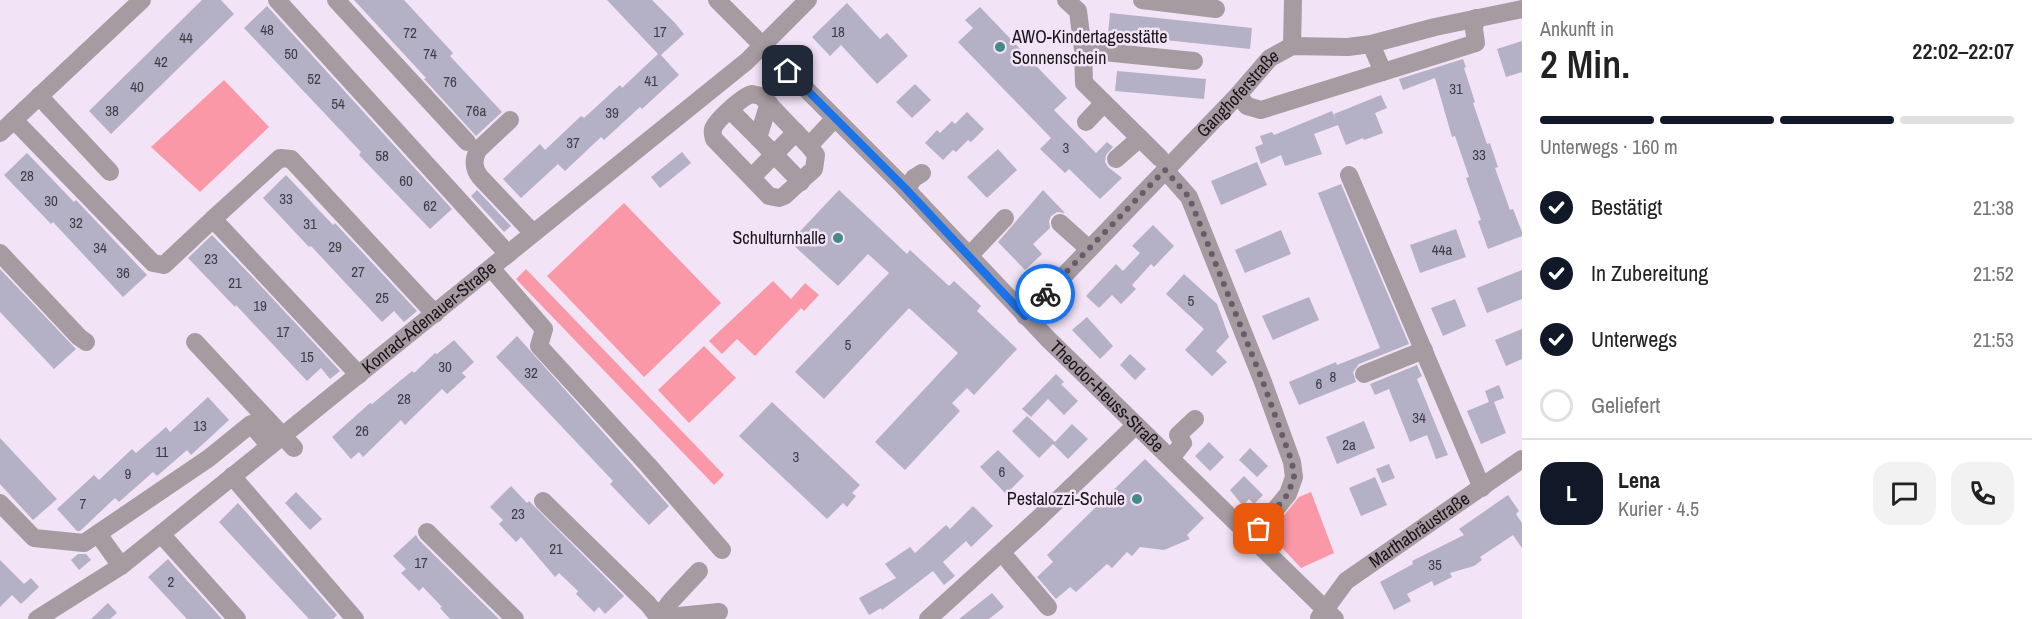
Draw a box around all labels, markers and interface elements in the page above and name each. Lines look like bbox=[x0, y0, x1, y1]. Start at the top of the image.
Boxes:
text: Ankunft in bbox=[1540, 15, 1614, 42]
house number: 48 bbox=[260, 19, 274, 40]
house number: 17 bbox=[653, 21, 667, 42]
house number: 18 bbox=[831, 21, 845, 42]
house number: 72 bbox=[403, 22, 417, 43]
place label: AWO-Kindertagesstätte Sonnenschein bbox=[1011, 24, 1167, 70]
house number: 44 bbox=[179, 27, 193, 48]
text: 22:02–22:07 bbox=[1912, 36, 2014, 66]
text: 2 Min. bbox=[1540, 38, 1630, 90]
marker: AWO-Kindertagesstätte Sonnenschein bbox=[993, 40, 1007, 54]
house number: 50 bbox=[284, 43, 298, 64]
house number: 74 bbox=[423, 43, 437, 64]
street label: Ganghoferstraße bbox=[1191, 43, 1283, 143]
pin bbox=[762, 45, 813, 96]
house number: 42 bbox=[154, 51, 168, 72]
icon: home bbox=[771, 54, 804, 87]
house number: 52 bbox=[307, 68, 321, 89]
house number: 41 bbox=[644, 70, 658, 91]
house number: 76 bbox=[443, 71, 457, 92]
house number: 40 bbox=[130, 76, 144, 97]
house number: 31 bbox=[1449, 78, 1463, 99]
house number: 54 bbox=[331, 93, 345, 114]
house number: 38 bbox=[105, 100, 119, 121]
house number: 76a bbox=[466, 100, 486, 121]
house number: 39 bbox=[605, 102, 619, 123]
house number: 37 bbox=[566, 132, 580, 153]
text: Unterwegs · 160 m bbox=[1540, 133, 1678, 160]
house number: 3 bbox=[1063, 137, 1070, 158]
house number: 33 bbox=[1472, 144, 1486, 165]
house number: 58 bbox=[375, 145, 389, 166]
house number: 28 bbox=[20, 165, 34, 186]
house number: 60 bbox=[399, 170, 413, 191]
house number: 33 bbox=[279, 188, 293, 209]
house number: 30 bbox=[44, 190, 58, 211]
icon: check bbox=[1540, 191, 1573, 224]
text: Bestätigt bbox=[1591, 192, 1662, 222]
text: 21:38 bbox=[1973, 194, 2014, 221]
house number: 62 bbox=[423, 195, 437, 216]
house number: 32 bbox=[69, 212, 83, 233]
house number: 31 bbox=[303, 213, 317, 234]
place label: Schulturnhalle bbox=[732, 225, 826, 250]
marker: Schulturnhalle bbox=[831, 231, 845, 245]
house number: 29 bbox=[328, 236, 342, 257]
house number: 34 bbox=[93, 237, 107, 258]
house number: 44a bbox=[1432, 239, 1452, 260]
house number: 23 bbox=[204, 248, 218, 269]
street label: Konrad-Adenauer-Straße bbox=[356, 255, 501, 379]
icon: check bbox=[1540, 257, 1573, 290]
text: In Zubereitung bbox=[1591, 258, 1708, 288]
text: 21:52 bbox=[1973, 260, 2014, 287]
house number: 27 bbox=[351, 261, 365, 282]
house number: 36 bbox=[116, 262, 130, 283]
courier bbox=[1015, 264, 1075, 324]
house number: 21 bbox=[228, 272, 242, 293]
icon: bike bbox=[1029, 278, 1062, 311]
house number: 25 bbox=[375, 287, 389, 308]
house number: 5 bbox=[1188, 290, 1195, 311]
house number: 19 bbox=[253, 295, 267, 316]
house number: 17 bbox=[276, 321, 290, 342]
icon: check bbox=[1540, 323, 1573, 356]
text: Unterwegs bbox=[1591, 324, 1677, 354]
text: 21:53 bbox=[1973, 326, 2014, 353]
house number: 5 bbox=[845, 334, 852, 355]
street label: Theodor-Heuss-Straße bbox=[1044, 334, 1170, 458]
house number: 15 bbox=[300, 346, 314, 367]
house number: 30 bbox=[438, 356, 452, 377]
house number: 32 bbox=[524, 362, 538, 383]
house number: 8 bbox=[1330, 366, 1337, 387]
house number: 6 bbox=[1316, 373, 1323, 394]
house number: 28 bbox=[397, 388, 411, 409]
text: Geliefert bbox=[1591, 390, 1660, 420]
house number: 34 bbox=[1412, 407, 1426, 428]
house number: 13 bbox=[193, 415, 207, 436]
house number: 26 bbox=[355, 420, 369, 441]
house number: 2a bbox=[1342, 434, 1356, 455]
house number: 11 bbox=[156, 441, 169, 462]
house number: 3 bbox=[793, 446, 800, 467]
house number: 6 bbox=[999, 461, 1006, 482]
button: chat bbox=[1873, 462, 1936, 525]
button: phone bbox=[1951, 462, 2014, 525]
house number: 9 bbox=[125, 463, 132, 484]
text: Lena bbox=[1618, 465, 1660, 495]
text: L bbox=[1566, 478, 1577, 508]
place label: Pestalozzi-Schule bbox=[1007, 486, 1125, 511]
street label: Marthabräustraße bbox=[1364, 486, 1474, 574]
marker: Pestalozzi-Schule bbox=[1130, 492, 1144, 506]
house number: 7 bbox=[80, 493, 87, 514]
text: Kurier · 4.5 bbox=[1618, 495, 1699, 522]
house number: 23 bbox=[511, 503, 525, 524]
pin bbox=[1233, 503, 1284, 554]
icon: bag bbox=[1242, 512, 1275, 545]
house number: 21 bbox=[549, 538, 563, 559]
house number: 17 bbox=[414, 552, 428, 573]
house number: 35 bbox=[1428, 554, 1442, 575]
house number: 2 bbox=[168, 571, 175, 592]

